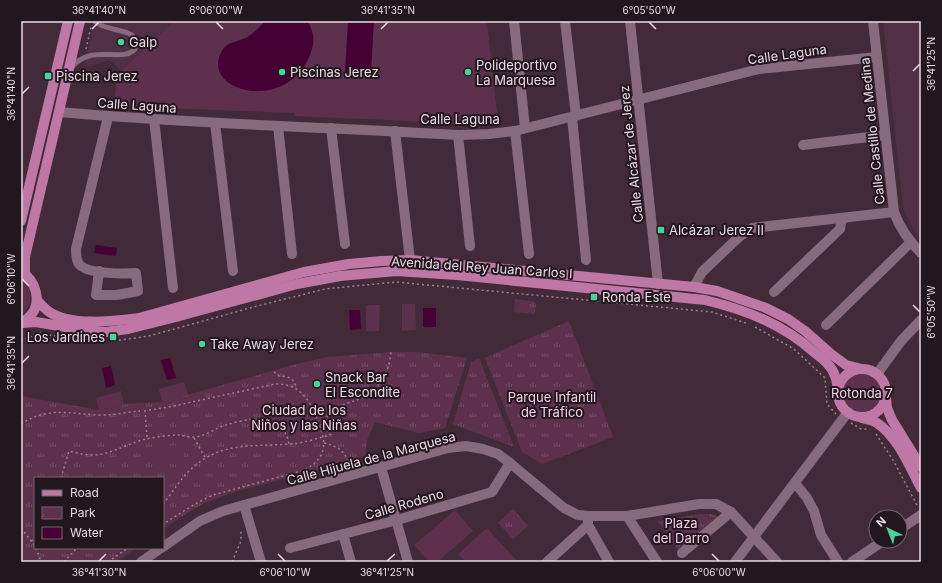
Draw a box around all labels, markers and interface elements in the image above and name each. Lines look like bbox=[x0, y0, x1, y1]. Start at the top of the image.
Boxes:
text: 36°41'40"N bbox=[72, 4, 126, 16]
text: 6°06'00"W bbox=[189, 4, 243, 16]
text: 36°41'35"N bbox=[361, 4, 415, 16]
text: 6°05'50"W bbox=[622, 4, 676, 16]
place label: Galp bbox=[129, 34, 157, 50]
marker: Galp bbox=[116, 37, 126, 47]
text: 36°41'25"N bbox=[925, 37, 937, 91]
street label: Calle Laguna bbox=[746, 41, 828, 67]
place label: Polideportivo La Marquesa bbox=[476, 57, 557, 88]
street label: Calle Castillo de Medina bbox=[856, 57, 888, 205]
place label: Piscinas Jerez bbox=[290, 64, 379, 80]
text: 36°41'40"N bbox=[5, 67, 17, 121]
marker: Piscinas Jerez bbox=[277, 67, 287, 77]
marker: Polideportivo La Marquesa bbox=[463, 67, 473, 77]
place label: Piscina Jerez bbox=[56, 68, 138, 84]
marker: Piscina Jerez bbox=[43, 71, 53, 81]
street label: Calle Alcázar de Jerez bbox=[616, 85, 646, 223]
street label: Calle Laguna bbox=[97, 94, 177, 116]
street label: Calle Laguna bbox=[420, 111, 500, 127]
place label: Alcázar Jerez II bbox=[669, 222, 764, 238]
marker: Alcázar Jerez II bbox=[656, 225, 666, 235]
text: 6°06'10"W bbox=[5, 253, 17, 305]
street label: Avenida del Rey Juan Carlos I bbox=[391, 253, 573, 281]
text: 6°05'50"W bbox=[925, 285, 937, 339]
place label: Ronda Este bbox=[602, 289, 671, 305]
marker: Ronda Este bbox=[589, 292, 599, 302]
place label: Los Jardines bbox=[27, 329, 105, 345]
marker: Los Jardines bbox=[108, 332, 118, 342]
text: 36°41'35"N bbox=[5, 336, 17, 390]
place label: Take Away Jerez bbox=[210, 336, 314, 352]
marker: Take Away Jerez bbox=[197, 339, 207, 349]
place label: Snack Bar El Escondite bbox=[325, 369, 400, 400]
marker: Snack Bar El Escondite bbox=[312, 379, 322, 389]
park label: Rotonda 7 bbox=[831, 385, 893, 401]
park label: Parque Infantil de Tráfico bbox=[508, 389, 596, 420]
park label: Ciudad de los Niños y las Niñas bbox=[251, 402, 357, 433]
street label: Calle Hijuela de la Marquesa bbox=[285, 428, 457, 488]
legend bbox=[34, 477, 164, 549]
text: Road bbox=[70, 485, 99, 500]
street label: Calle Rodeno bbox=[363, 485, 445, 523]
text: Park bbox=[70, 505, 96, 520]
north arrow bbox=[868, 509, 908, 549]
text: N bbox=[873, 514, 889, 530]
park label: Plaza del Darro bbox=[653, 515, 709, 546]
text: Water bbox=[70, 525, 104, 540]
text: 36°41'30"N bbox=[72, 566, 126, 578]
text: 6°06'10"W bbox=[259, 566, 311, 578]
text: 36°41'25"N bbox=[360, 566, 414, 578]
text: 6°06'00"W bbox=[692, 566, 746, 578]

